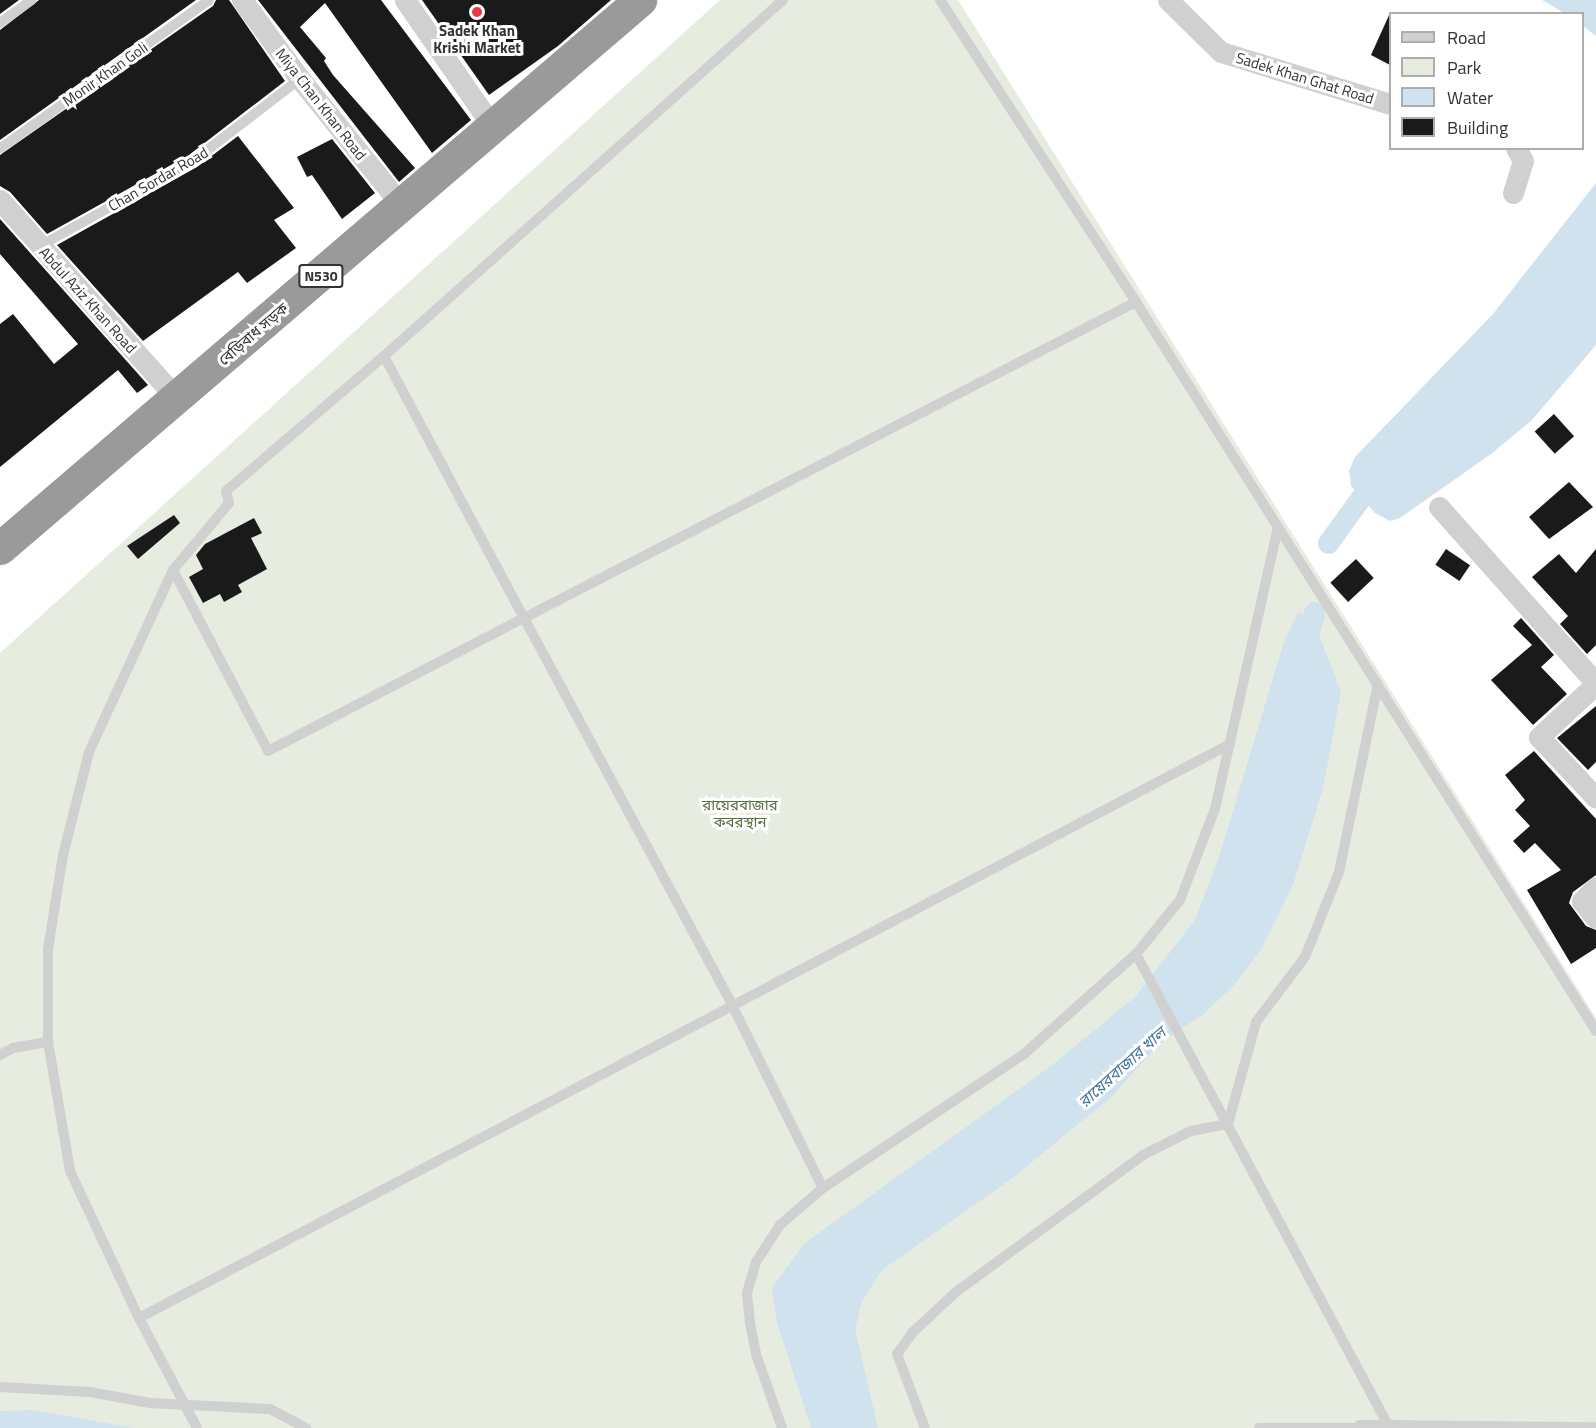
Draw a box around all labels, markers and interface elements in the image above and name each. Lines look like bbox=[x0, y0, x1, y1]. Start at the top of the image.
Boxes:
marker: Sadek Khan Krishi Market bbox=[470, 5, 484, 19]
legend bbox=[1389, 12, 1584, 150]
place label: Sadek Khan Krishi Market bbox=[433, 21, 521, 56]
text: Road bbox=[1447, 24, 1486, 51]
street label: Monir Khan Goli bbox=[59, 38, 151, 110]
street label: Miya Chan Khan Road bbox=[272, 45, 370, 163]
street label: Sadek Khan Ghat Road bbox=[1234, 48, 1376, 108]
text: Park bbox=[1447, 54, 1481, 81]
text: Water bbox=[1447, 84, 1493, 111]
text: Building bbox=[1447, 114, 1508, 141]
street label: Chan Sordar Road bbox=[105, 143, 211, 215]
street label: Abdul Aziz Khan Road bbox=[36, 243, 140, 357]
road number: N530 bbox=[297, 265, 345, 287]
street label: বেড়িবাধ সড়ক bbox=[215, 299, 291, 369]
park label: রায়েরবাজার কবরস্থান bbox=[702, 795, 778, 830]
water label: রায়েরবাজার খাল bbox=[1075, 1023, 1169, 1111]

